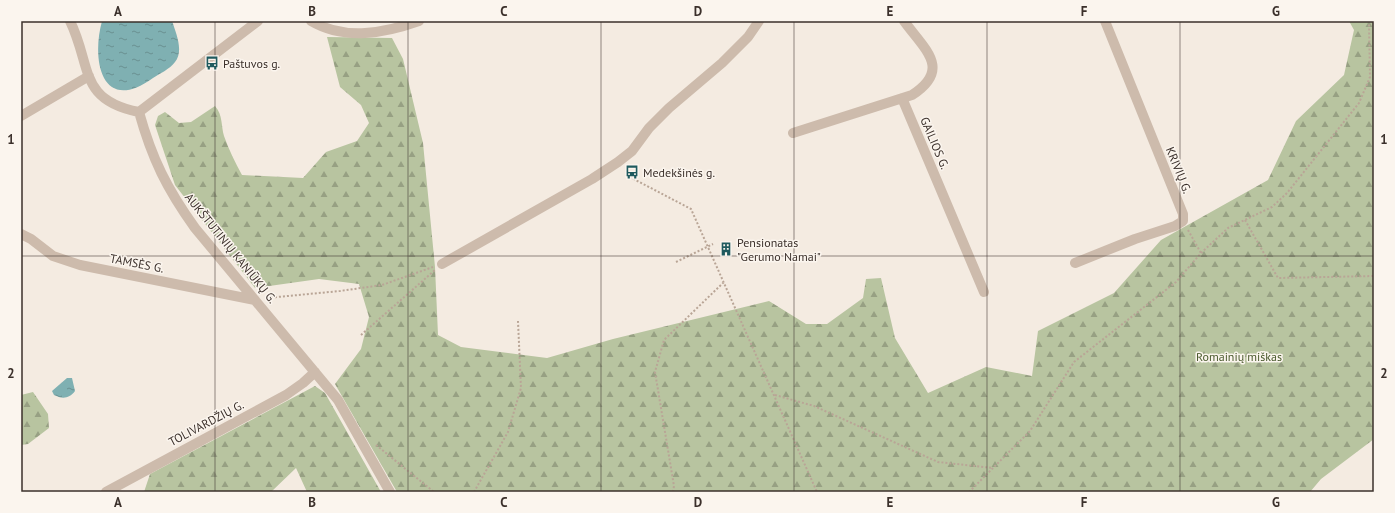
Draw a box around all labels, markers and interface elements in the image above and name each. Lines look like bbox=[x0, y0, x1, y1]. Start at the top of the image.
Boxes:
text: A bbox=[114, 3, 122, 20]
text: B bbox=[308, 3, 316, 20]
text: C bbox=[500, 3, 508, 20]
text: D bbox=[694, 3, 702, 20]
text: E bbox=[887, 3, 894, 20]
text: F bbox=[1081, 3, 1088, 20]
text: G bbox=[1272, 3, 1280, 20]
bus stop icon: Paštuvos g. bbox=[204, 55, 220, 71]
place label: Paštuvos g. bbox=[223, 56, 280, 71]
street label: GAILIOS G. bbox=[917, 115, 953, 171]
text: 1 bbox=[7, 131, 15, 148]
text: 1 bbox=[1380, 131, 1388, 148]
street label: KRIVIŲ G. bbox=[1163, 144, 1195, 196]
bus stop icon: Medekšinės g. bbox=[624, 164, 640, 180]
place label: Medekšinės g. bbox=[643, 165, 715, 180]
street label: AUKŠTUTINIŲ KANIŪKŲ G. bbox=[182, 190, 280, 306]
place label: Pensionatas "Gerumo Namai" bbox=[737, 235, 821, 264]
building icon: Pensionatas "Gerumo Namai" bbox=[718, 241, 734, 257]
street label: TAMSĖS G. bbox=[109, 250, 165, 276]
park label: Romainių miškas bbox=[1196, 349, 1282, 364]
text: 2 bbox=[7, 365, 15, 382]
text: 2 bbox=[1380, 365, 1388, 382]
street label: TOLIVARDŽIŲ G. bbox=[166, 397, 246, 449]
text: A bbox=[114, 494, 122, 511]
text: B bbox=[308, 494, 316, 511]
text: C bbox=[500, 494, 508, 511]
text: D bbox=[694, 494, 702, 511]
text: E bbox=[887, 494, 894, 511]
text: F bbox=[1081, 494, 1088, 511]
text: G bbox=[1272, 494, 1280, 511]

